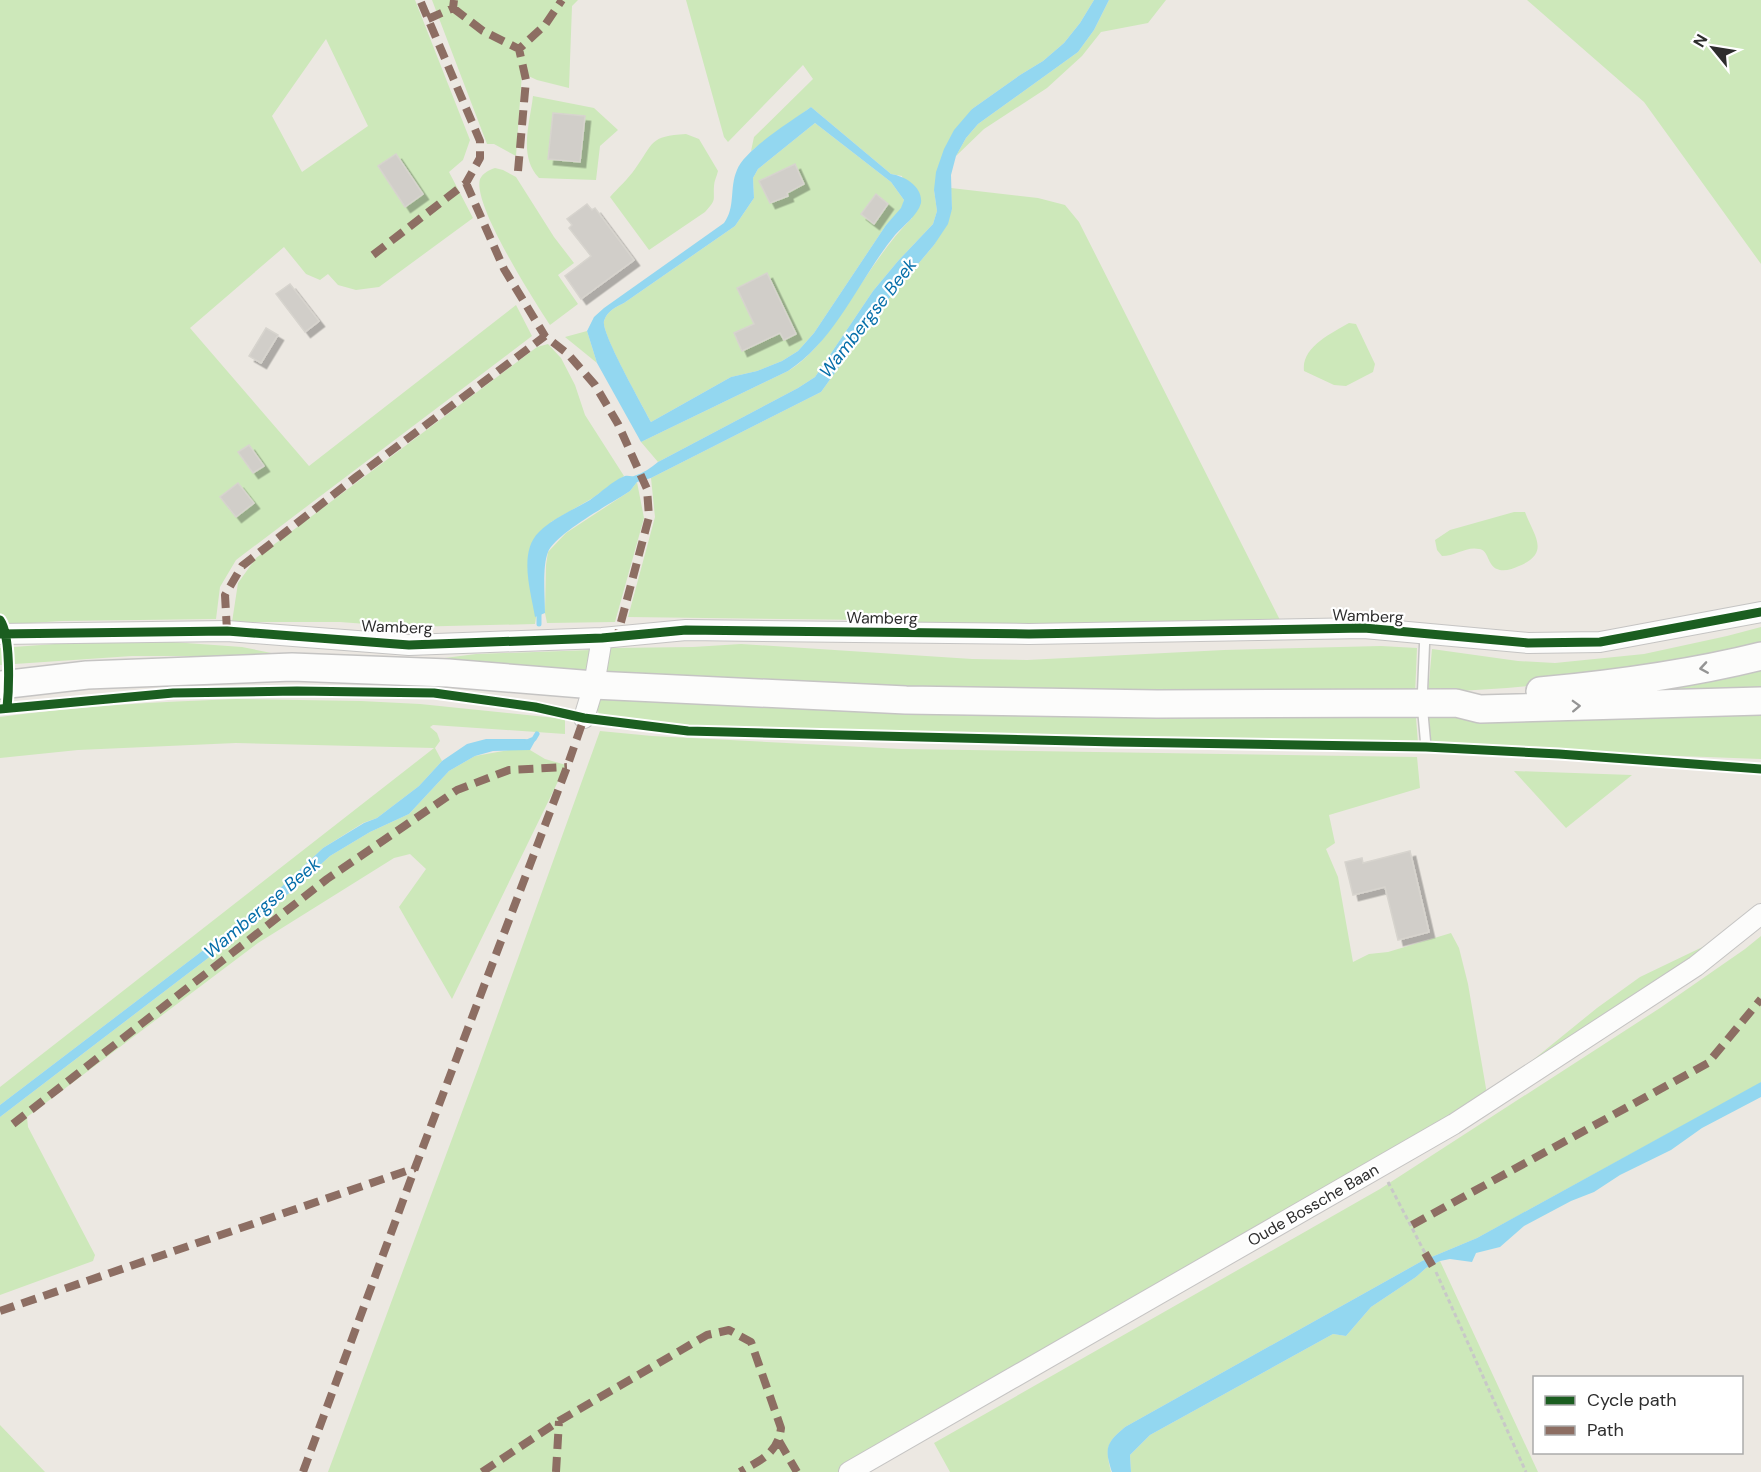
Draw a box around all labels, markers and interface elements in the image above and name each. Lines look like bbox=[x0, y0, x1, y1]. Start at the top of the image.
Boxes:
north arrow bbox=[1683, 18, 1743, 78]
text: N bbox=[1688, 30, 1712, 51]
water label: Wambergse Beek bbox=[814, 253, 923, 383]
street label: Wamberg bbox=[1332, 604, 1404, 628]
street label: Wamberg bbox=[846, 607, 918, 629]
street label: Wamberg bbox=[361, 615, 433, 639]
one-way arrow bbox=[1699, 661, 1709, 674]
one-way arrow bbox=[1572, 700, 1581, 713]
water label: Wambergse Beek bbox=[199, 852, 326, 964]
street label: Oude Bossche Baan bbox=[1244, 1159, 1382, 1251]
legend bbox=[1533, 1376, 1743, 1454]
text: Cycle path bbox=[1587, 1388, 1677, 1412]
text: Path bbox=[1587, 1418, 1624, 1442]

